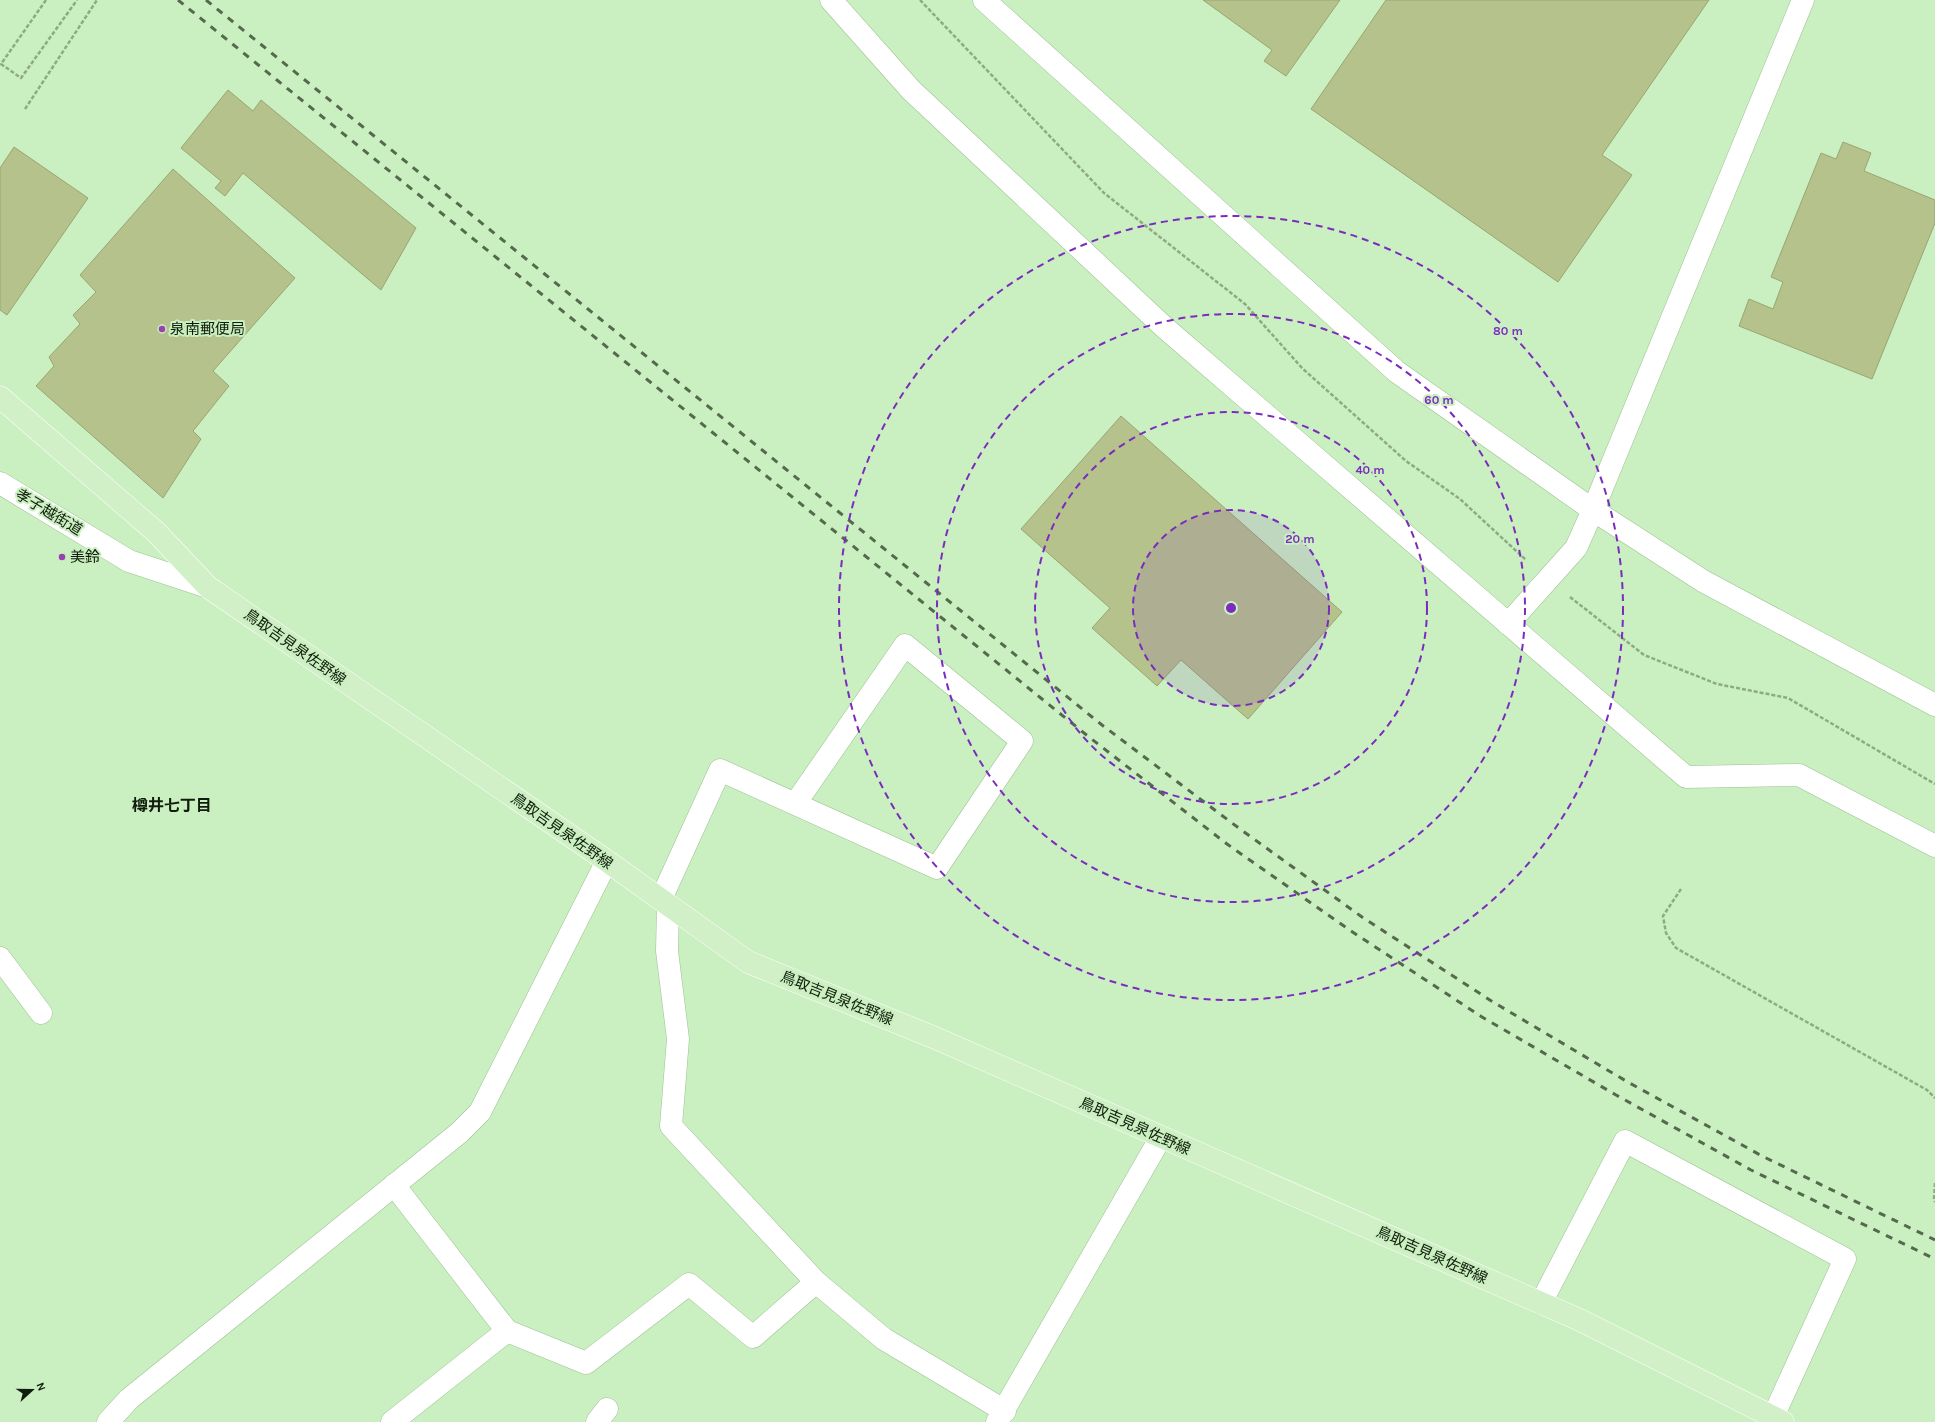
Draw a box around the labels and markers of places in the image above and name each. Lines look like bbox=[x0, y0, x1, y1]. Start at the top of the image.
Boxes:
place label: 泉南郵便局 bbox=[170, 320, 245, 338]
marker: 泉南郵便局 bbox=[157, 324, 167, 334]
place label: 美鈴 bbox=[70, 548, 100, 566]
marker: 美鈴 bbox=[57, 552, 67, 562]
centre of rings bbox=[1224, 601, 1238, 615]

